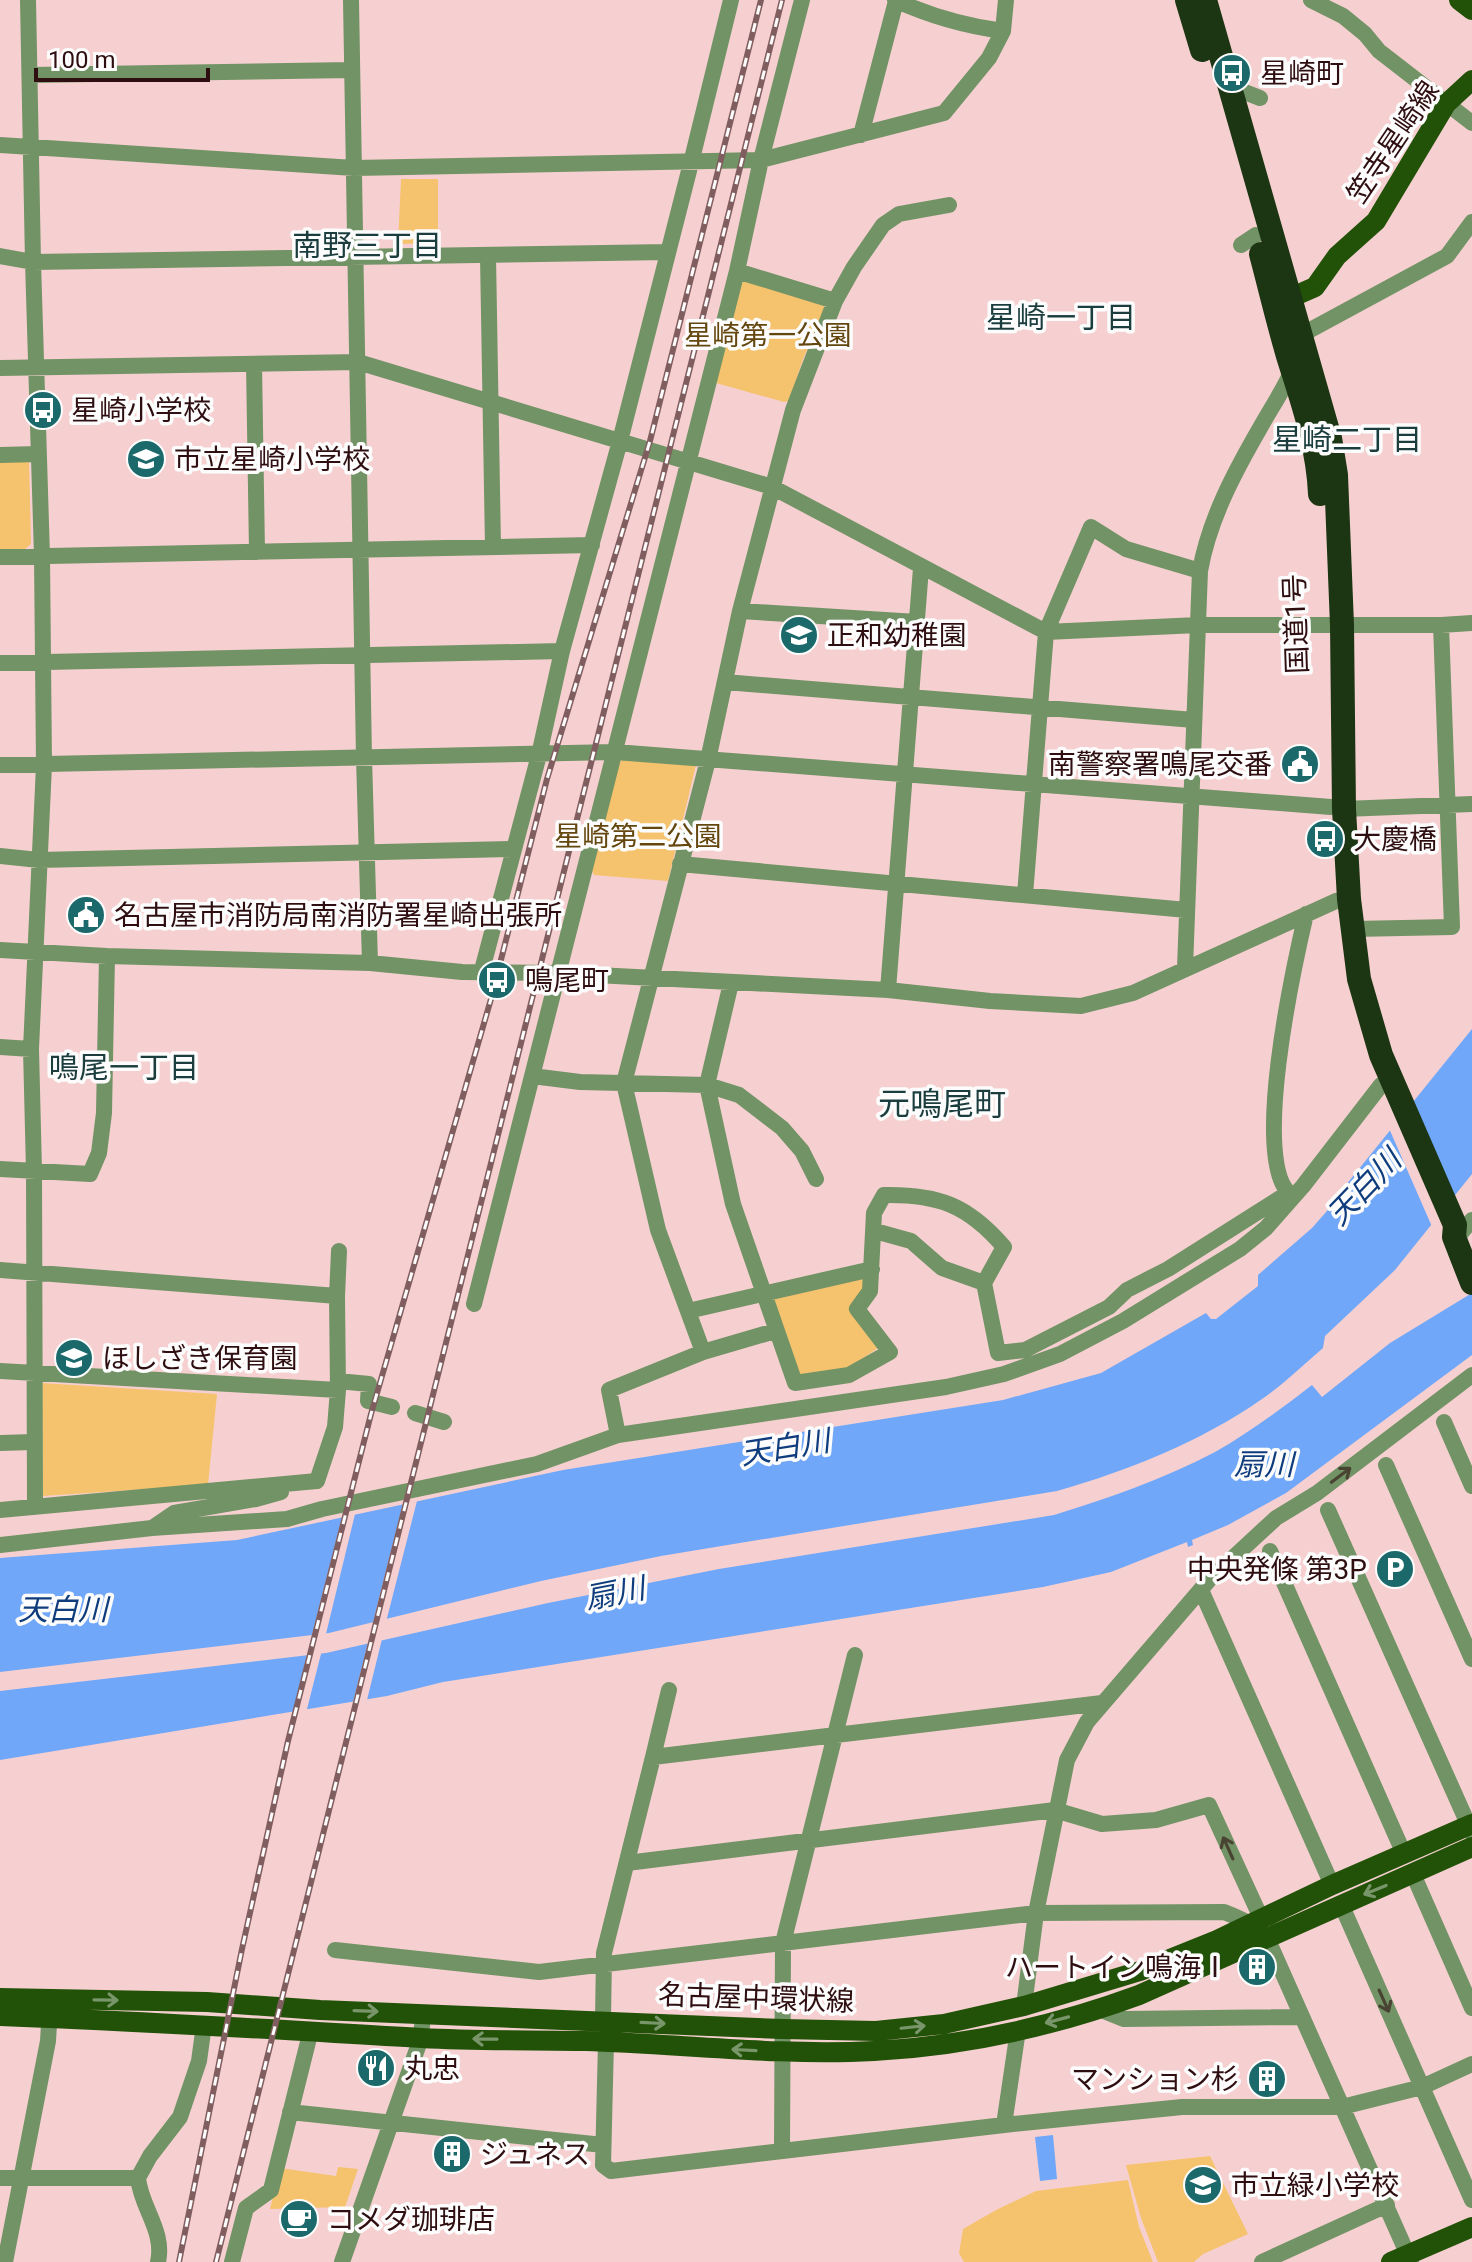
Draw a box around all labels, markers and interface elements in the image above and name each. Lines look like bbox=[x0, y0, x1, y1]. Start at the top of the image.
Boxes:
scale bar bbox=[36, 32, 208, 82]
text: 100 m bbox=[48, 46, 115, 74]
bus stop icon: 星崎町 bbox=[1211, 52, 1253, 94]
place label: 星崎町 bbox=[1260, 57, 1344, 90]
street label: 笠寺星崎線 bbox=[1340, 75, 1446, 209]
district label: 南野三丁目 bbox=[292, 228, 442, 263]
district label: 星崎一丁目 bbox=[986, 300, 1136, 335]
park label: 星崎第一公園 bbox=[684, 319, 852, 352]
bus stop icon: 星崎小学校 bbox=[22, 389, 64, 431]
place label: 星崎小学校 bbox=[71, 394, 211, 427]
district label: 星崎二丁目 bbox=[1272, 422, 1422, 457]
school or university icon: 市立星崎小学校 bbox=[125, 438, 167, 480]
place label: 市立星崎小学校 bbox=[174, 443, 370, 476]
street label: 国道1号 bbox=[1278, 574, 1314, 674]
school or university icon: 正和幼稚園 bbox=[778, 614, 820, 656]
place label: 正和幼稚園 bbox=[827, 619, 967, 652]
public building icon: 南警察署鳴尾交番 bbox=[1279, 743, 1321, 785]
place label: 南警察署鳴尾交番 bbox=[1048, 748, 1272, 781]
bus stop icon: 大慶橋 bbox=[1304, 818, 1346, 860]
park label: 星崎第二公園 bbox=[554, 820, 722, 853]
place label: 大慶橋 bbox=[1353, 823, 1437, 856]
public building icon: 名古屋市消防局南消防署星崎出張所 bbox=[65, 894, 107, 936]
place label: 名古屋市消防局南消防署星崎出張所 bbox=[114, 899, 562, 932]
bus stop icon: 鳴尾町 bbox=[476, 959, 518, 1001]
place label: 鳴尾町 bbox=[525, 964, 609, 997]
district label: 鳴尾一丁目 bbox=[49, 1050, 199, 1085]
district label: 元鳴尾町 bbox=[878, 1085, 1006, 1123]
water label: 天白川 bbox=[1320, 1140, 1410, 1232]
school or university icon: ほしざき保育園 bbox=[53, 1337, 95, 1379]
place label: ほしざき保育園 bbox=[102, 1342, 298, 1375]
water label: 天白川 bbox=[738, 1422, 835, 1471]
water label: 扇川 bbox=[1234, 1447, 1297, 1482]
one-way arrow bbox=[1330, 1467, 1351, 1484]
parking icon: 中央発條 第3P bbox=[1374, 1548, 1416, 1590]
place label: 中央発條 第3P bbox=[1187, 1553, 1367, 1586]
water label: 扇川 bbox=[582, 1570, 651, 1616]
water label: 天白川 bbox=[18, 1592, 111, 1627]
one-way arrow bbox=[1220, 1836, 1235, 1860]
one-way arrow bbox=[1363, 1883, 1388, 1898]
building icon: ハートイン鳴海Ⅰ bbox=[1236, 1946, 1278, 1988]
place label: ハートイン鳴海Ⅰ bbox=[1005, 1951, 1229, 1984]
street label: 名古屋中環状線 bbox=[657, 1978, 855, 2018]
one-way arrow bbox=[1377, 1988, 1392, 2013]
one-way arrow bbox=[92, 1992, 119, 2008]
one-way arrow bbox=[352, 2004, 379, 2019]
one-way arrow bbox=[1045, 2014, 1071, 2029]
one-way arrow bbox=[639, 2016, 666, 2031]
one-way arrow bbox=[899, 2019, 926, 2034]
one-way arrow bbox=[472, 2032, 499, 2047]
one-way arrow bbox=[731, 2042, 758, 2057]
restaurant icon: 丸忠 bbox=[355, 2047, 397, 2089]
place label: 丸忠 bbox=[404, 2052, 460, 2085]
building icon: マンション杉 bbox=[1246, 2058, 1288, 2100]
place label: マンション杉 bbox=[1071, 2063, 1239, 2096]
building icon: ジュネス bbox=[431, 2133, 473, 2175]
place label: ジュネス bbox=[480, 2138, 590, 2171]
school or university icon: 市立緑小学校 bbox=[1182, 2164, 1224, 2206]
place label: 市立緑小学校 bbox=[1231, 2169, 1399, 2202]
cafe icon: コメダ珈琲店 bbox=[278, 2198, 320, 2240]
place label: コメダ珈琲店 bbox=[327, 2203, 495, 2236]

